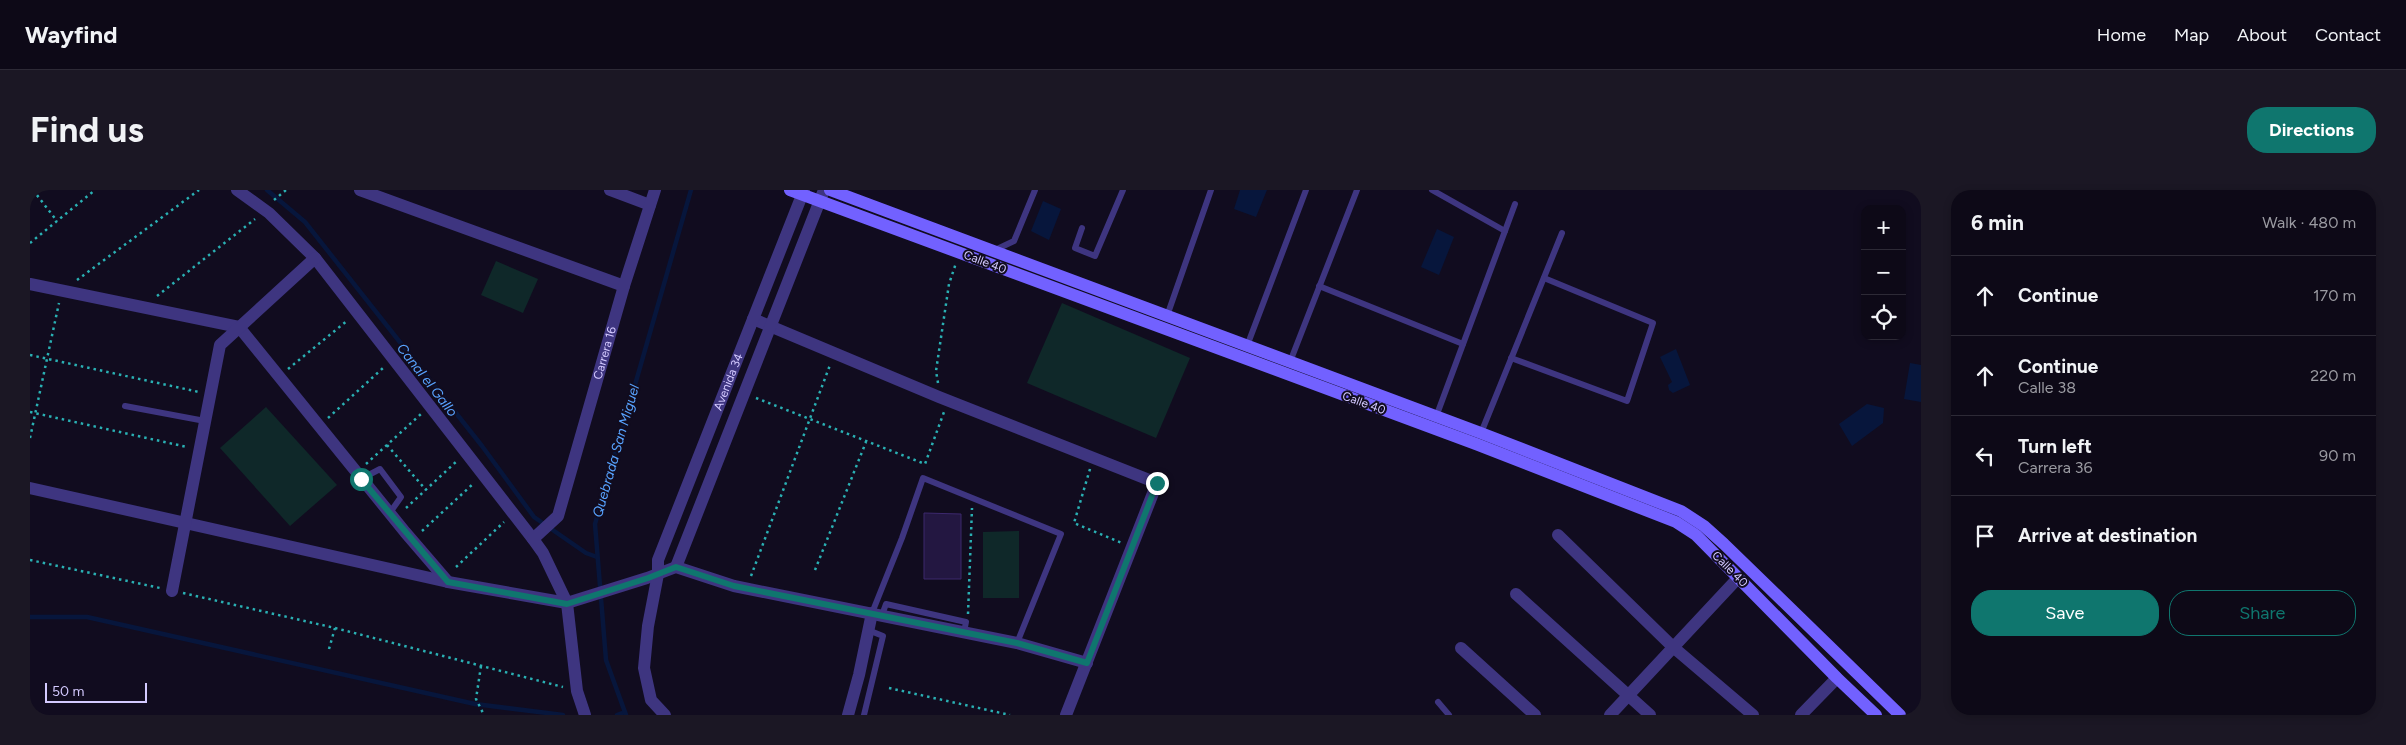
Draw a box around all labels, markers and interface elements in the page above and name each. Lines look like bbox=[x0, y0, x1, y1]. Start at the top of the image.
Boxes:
text: Wayfind bbox=[25, 20, 118, 49]
text: Home bbox=[2097, 24, 2146, 46]
text: Map bbox=[2174, 24, 2209, 46]
text: About bbox=[2237, 24, 2287, 46]
text: Contact bbox=[2315, 24, 2381, 46]
button: Directions bbox=[2247, 107, 2376, 153]
text: Find us bbox=[30, 109, 144, 151]
map controls bbox=[1861, 205, 1906, 340]
button: + bbox=[1861, 205, 1906, 250]
text: 6 min bbox=[1971, 210, 2024, 235]
text: Walk · 480 m bbox=[2262, 213, 2356, 232]
street label: Calle 40 bbox=[962, 247, 1009, 277]
button: − bbox=[1861, 250, 1906, 295]
icon: ahead bbox=[1971, 282, 1999, 310]
text: Continue bbox=[2018, 284, 2098, 307]
text: 170 m bbox=[2313, 286, 2356, 305]
button: locate bbox=[1861, 295, 1906, 340]
street label: Carrera 16 bbox=[591, 325, 619, 381]
water label: Canal el Gallo bbox=[393, 340, 461, 420]
street label: Avenida 34 bbox=[711, 351, 746, 412]
text: Continue bbox=[2018, 355, 2098, 378]
icon: ahead bbox=[1971, 362, 1999, 390]
text: 220 m bbox=[2310, 366, 2356, 385]
text: Calle 38 bbox=[2018, 378, 2076, 397]
water label: Quebrada San Miguel bbox=[589, 382, 643, 519]
street label: Calle 40 bbox=[1341, 389, 1388, 417]
text: Turn left bbox=[2018, 435, 2092, 458]
icon: left bbox=[1971, 442, 1999, 470]
text: 90 m bbox=[2319, 446, 2356, 465]
text: Carrera 36 bbox=[2018, 458, 2093, 477]
route start bbox=[350, 468, 373, 491]
route end bbox=[1146, 472, 1169, 495]
icon: arrive bbox=[1971, 522, 1999, 550]
text: Arrive at destination bbox=[2018, 524, 2197, 547]
street label: Calle 40 bbox=[1709, 548, 1751, 590]
button: Save bbox=[1971, 590, 2159, 636]
button: Share bbox=[2169, 590, 2356, 636]
scale bar bbox=[45, 680, 148, 703]
text: 50 m bbox=[52, 683, 84, 700]

